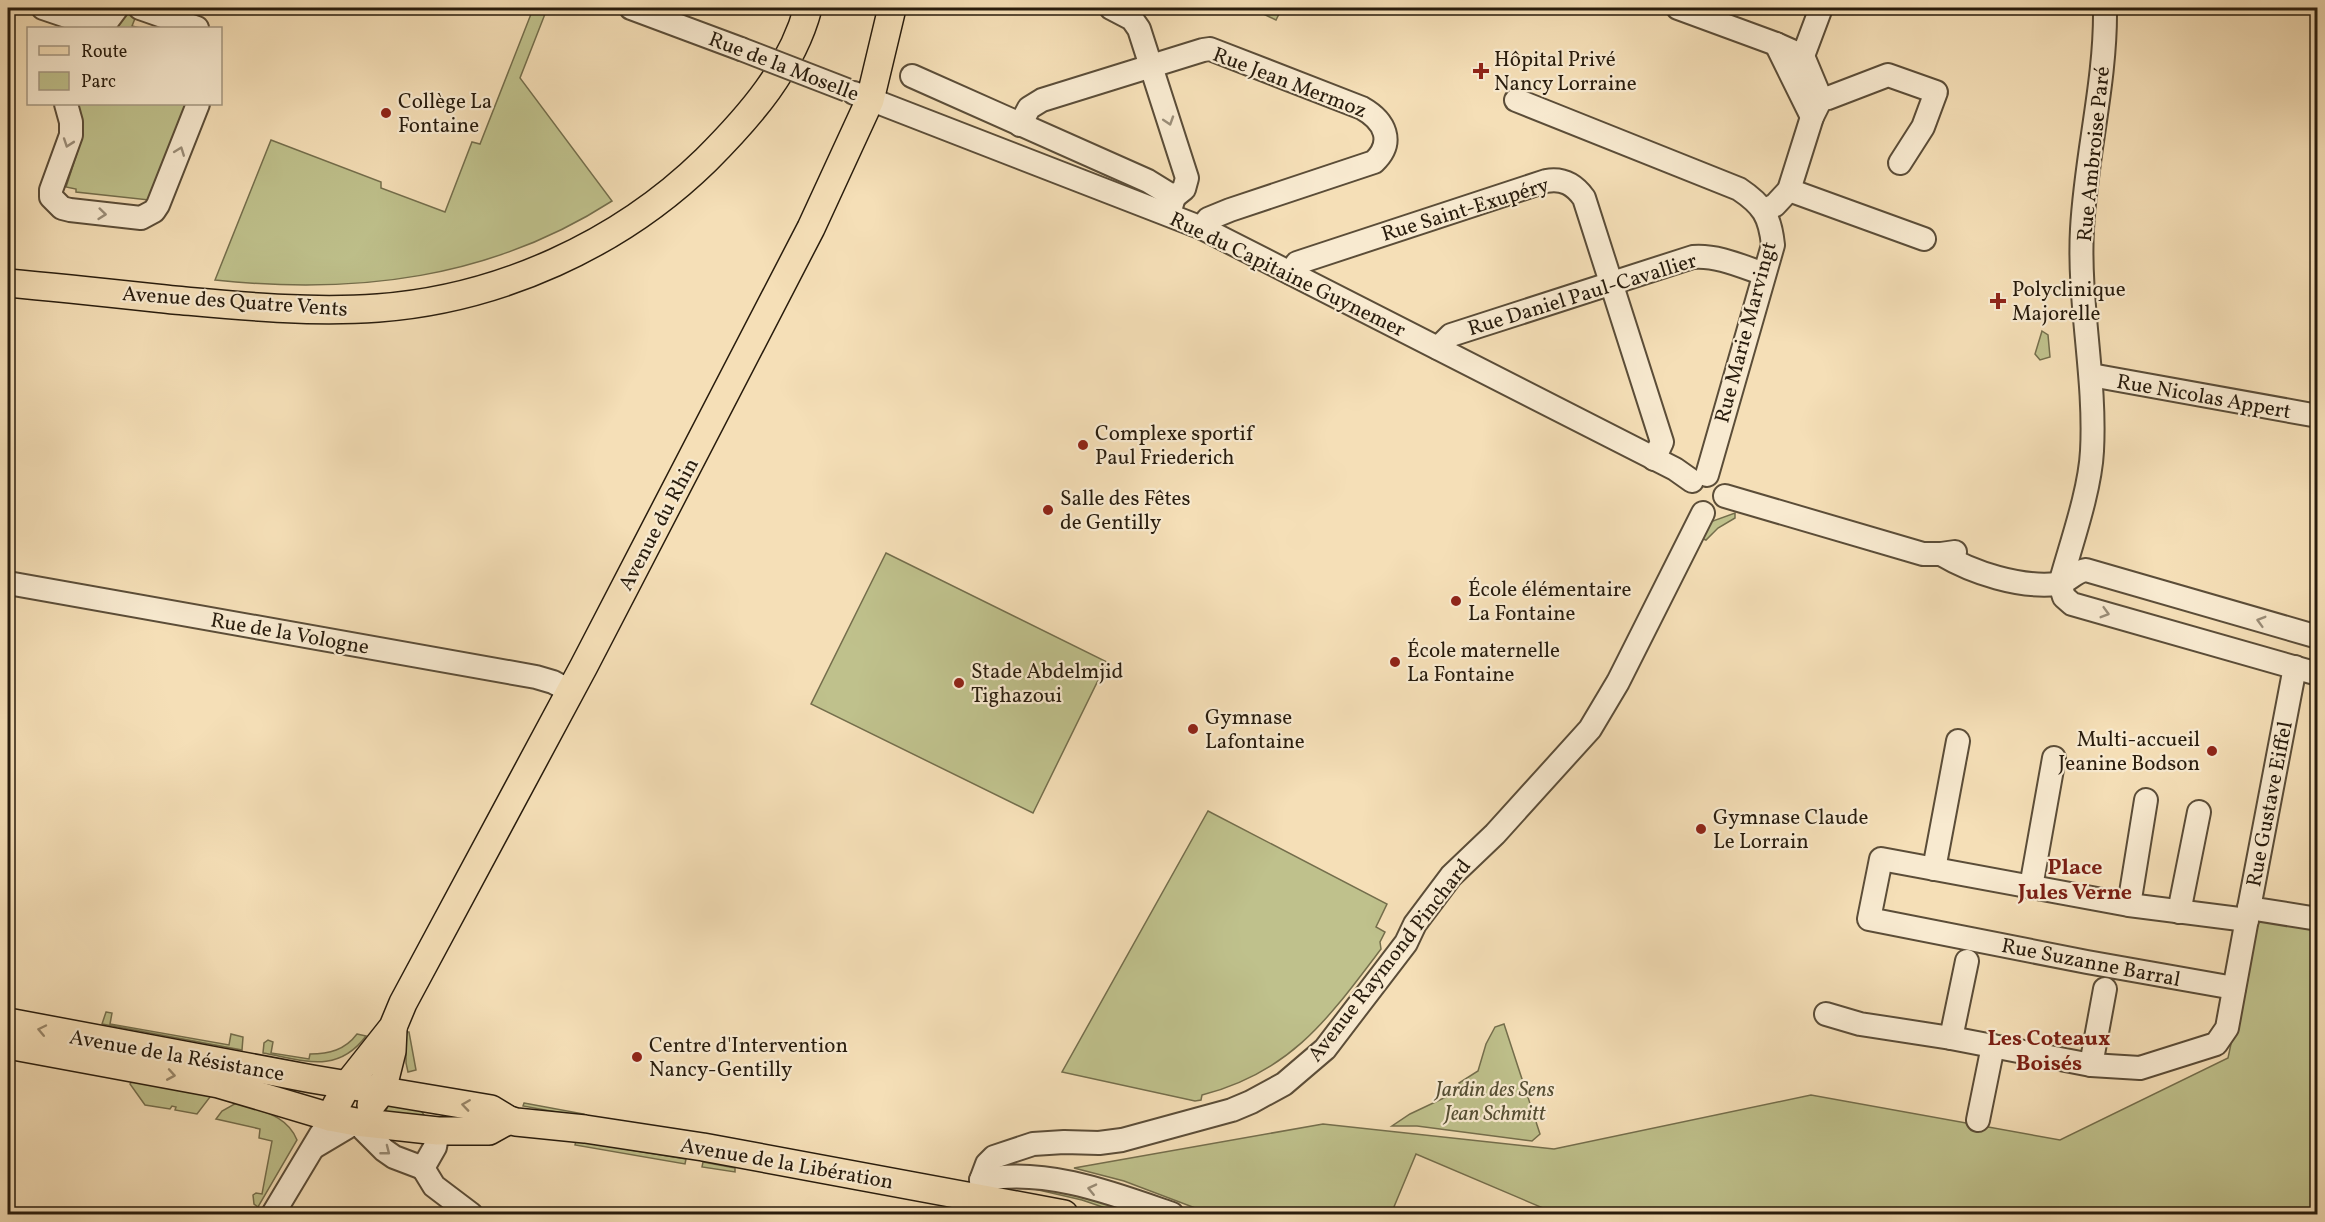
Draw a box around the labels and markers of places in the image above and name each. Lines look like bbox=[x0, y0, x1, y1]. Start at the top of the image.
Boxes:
place label: Hôpital Privé Nancy Lorraine bbox=[1494, 46, 1637, 99]
marker: Hôpital Privé Nancy Lorraine bbox=[1472, 62, 1490, 80]
place label: Collège La Fontaine bbox=[398, 88, 492, 141]
marker: Collège La Fontaine bbox=[379, 106, 393, 120]
place label: Polyclinique Majorelle bbox=[2012, 276, 2126, 329]
marker: Polyclinique Majorelle bbox=[1989, 292, 2007, 310]
place label: Complexe sportif Paul Friederich bbox=[1095, 420, 1255, 473]
marker: Complexe sportif Paul Friederich bbox=[1076, 438, 1090, 452]
place label: Salle des Fêtes de Gentilly bbox=[1060, 485, 1191, 538]
marker: Salle des Fêtes de Gentilly bbox=[1041, 503, 1055, 517]
place label: École élémentaire La Fontaine bbox=[1468, 576, 1632, 629]
marker: École élémentaire La Fontaine bbox=[1449, 594, 1463, 608]
place label: École maternelle La Fontaine bbox=[1407, 637, 1560, 690]
marker: École maternelle La Fontaine bbox=[1388, 655, 1402, 669]
place label: Stade Abdelmjid Tighazoui bbox=[971, 658, 1123, 711]
marker: Stade Abdelmjid Tighazoui bbox=[952, 676, 966, 690]
place label: Gymnase Lafontaine bbox=[1205, 704, 1305, 757]
marker: Gymnase Lafontaine bbox=[1186, 722, 1200, 736]
place label: Multi-accueil Jeanine Bodson bbox=[2058, 726, 2200, 779]
marker: Multi-accueil Jeanine Bodson bbox=[2205, 744, 2219, 758]
place label: Gymnase Claude Le Lorrain bbox=[1713, 804, 1869, 857]
marker: Gymnase Claude Le Lorrain bbox=[1694, 822, 1708, 836]
place label: Centre d'Intervention Nancy-Gentilly bbox=[649, 1032, 848, 1085]
marker: Centre d'Intervention Nancy-Gentilly bbox=[630, 1050, 644, 1064]

